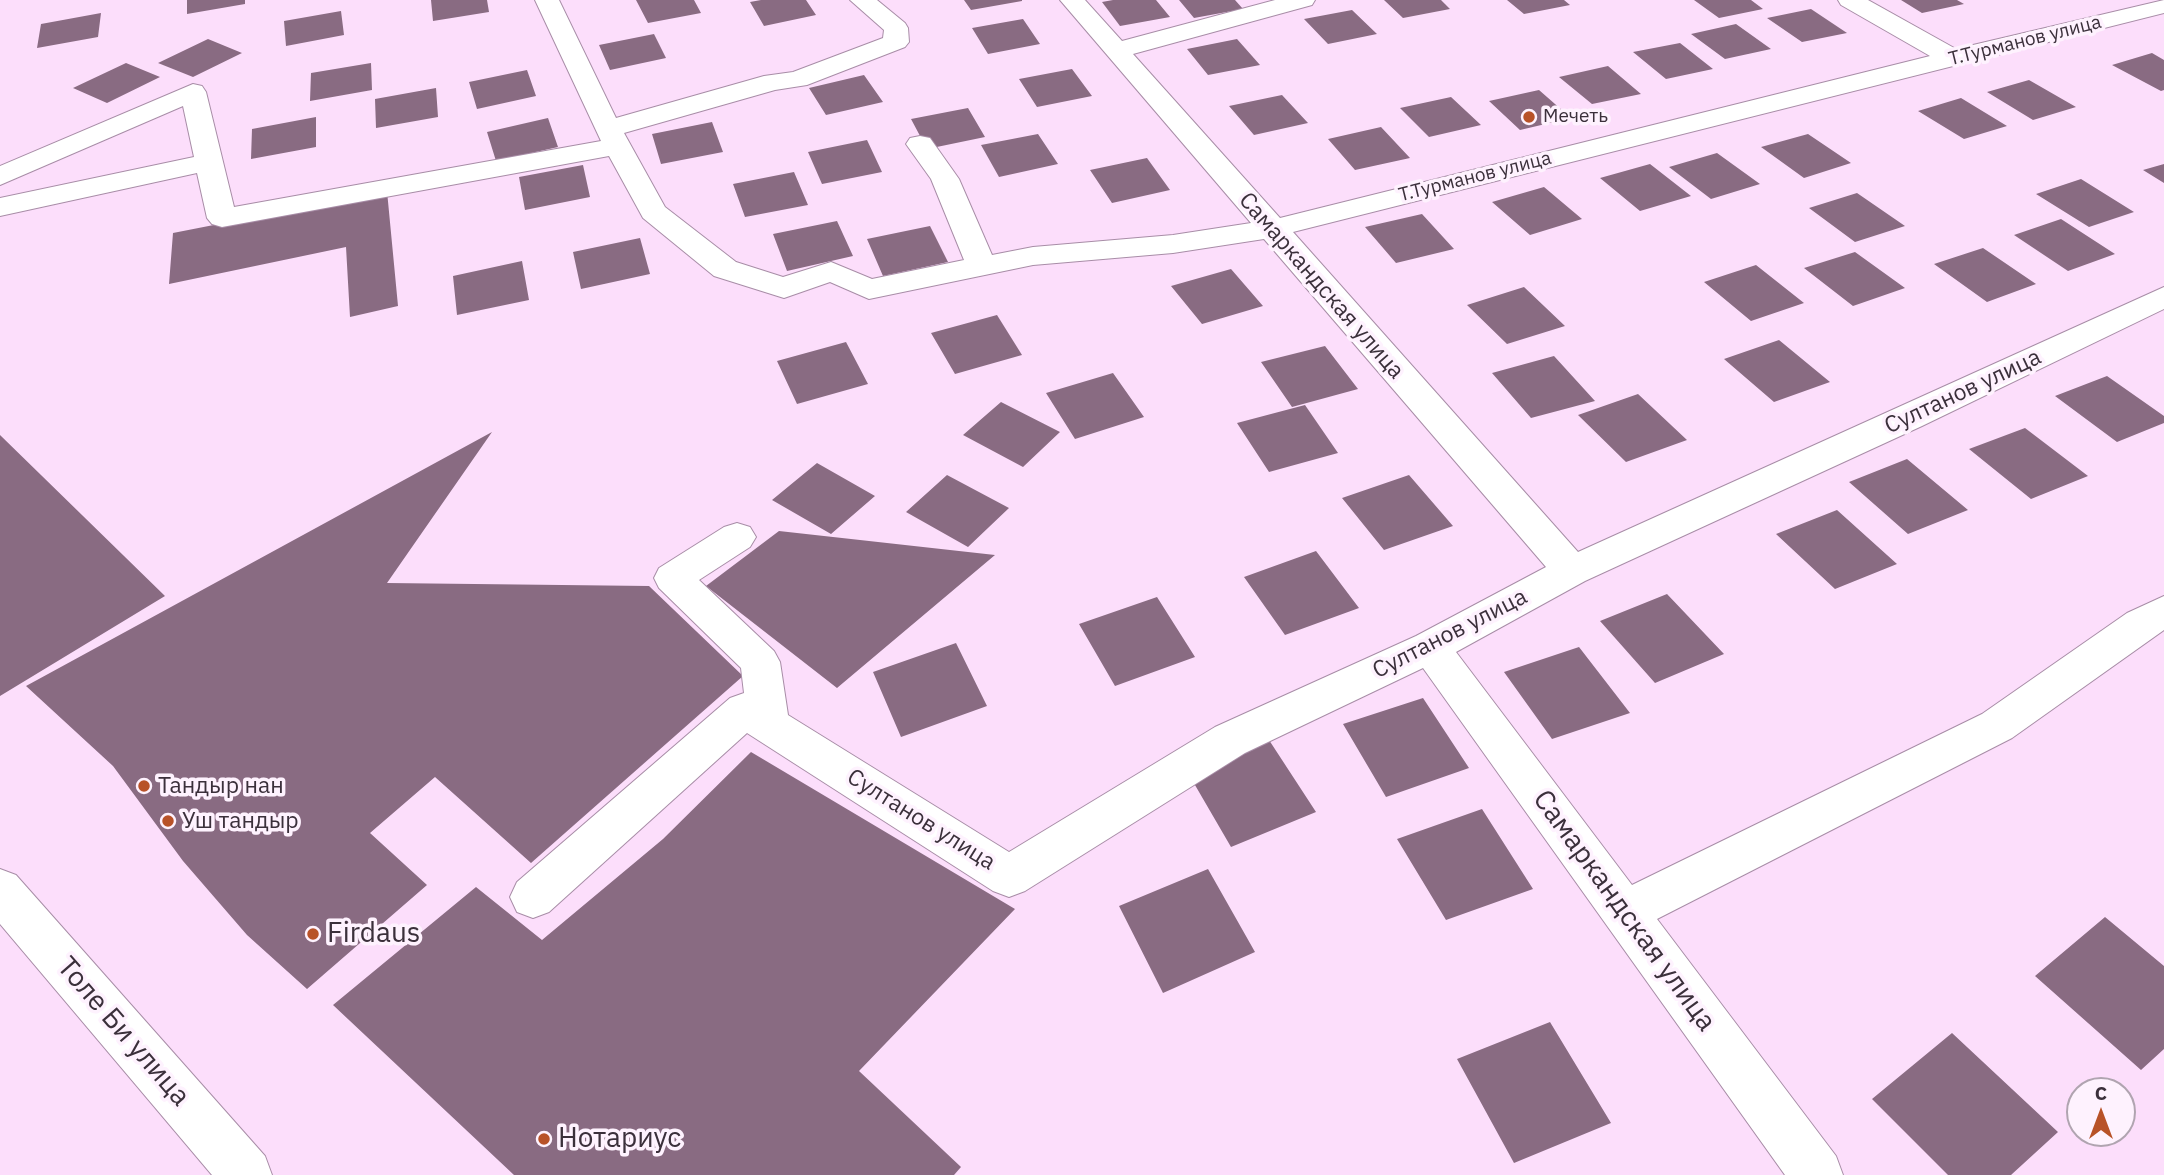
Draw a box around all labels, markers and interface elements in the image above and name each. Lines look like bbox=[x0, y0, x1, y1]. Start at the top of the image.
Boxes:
street label: Т.Турманов улица bbox=[1946, 11, 2104, 71]
place label: Мечеть bbox=[1543, 106, 1608, 128]
marker: Мечеть bbox=[1521, 109, 1537, 125]
street label: Т.Турманов улица bbox=[1396, 147, 1554, 207]
street label: Самаркандская улица bbox=[1233, 187, 1409, 385]
street label: Султанов улица bbox=[1880, 344, 2046, 440]
street label: Султанов улица bbox=[1368, 583, 1532, 685]
street label: Султанов улица bbox=[842, 763, 1000, 877]
place label: Тандыр нан bbox=[158, 772, 284, 800]
marker: Тандыр нан bbox=[136, 778, 152, 794]
street label: Самаркандская улица bbox=[1525, 784, 1723, 1038]
place label: Уш тандыр bbox=[182, 807, 299, 835]
marker: Уш тандыр bbox=[160, 813, 176, 829]
place label: Firdaus bbox=[327, 917, 420, 951]
marker: Firdaus bbox=[305, 926, 321, 942]
street label: Толе Би улица bbox=[49, 951, 197, 1113]
north arrow bbox=[2066, 1077, 2136, 1147]
text: С bbox=[2095, 1081, 2107, 1105]
place label: Нотариус bbox=[558, 1122, 681, 1156]
marker: Нотариус bbox=[536, 1131, 552, 1147]

